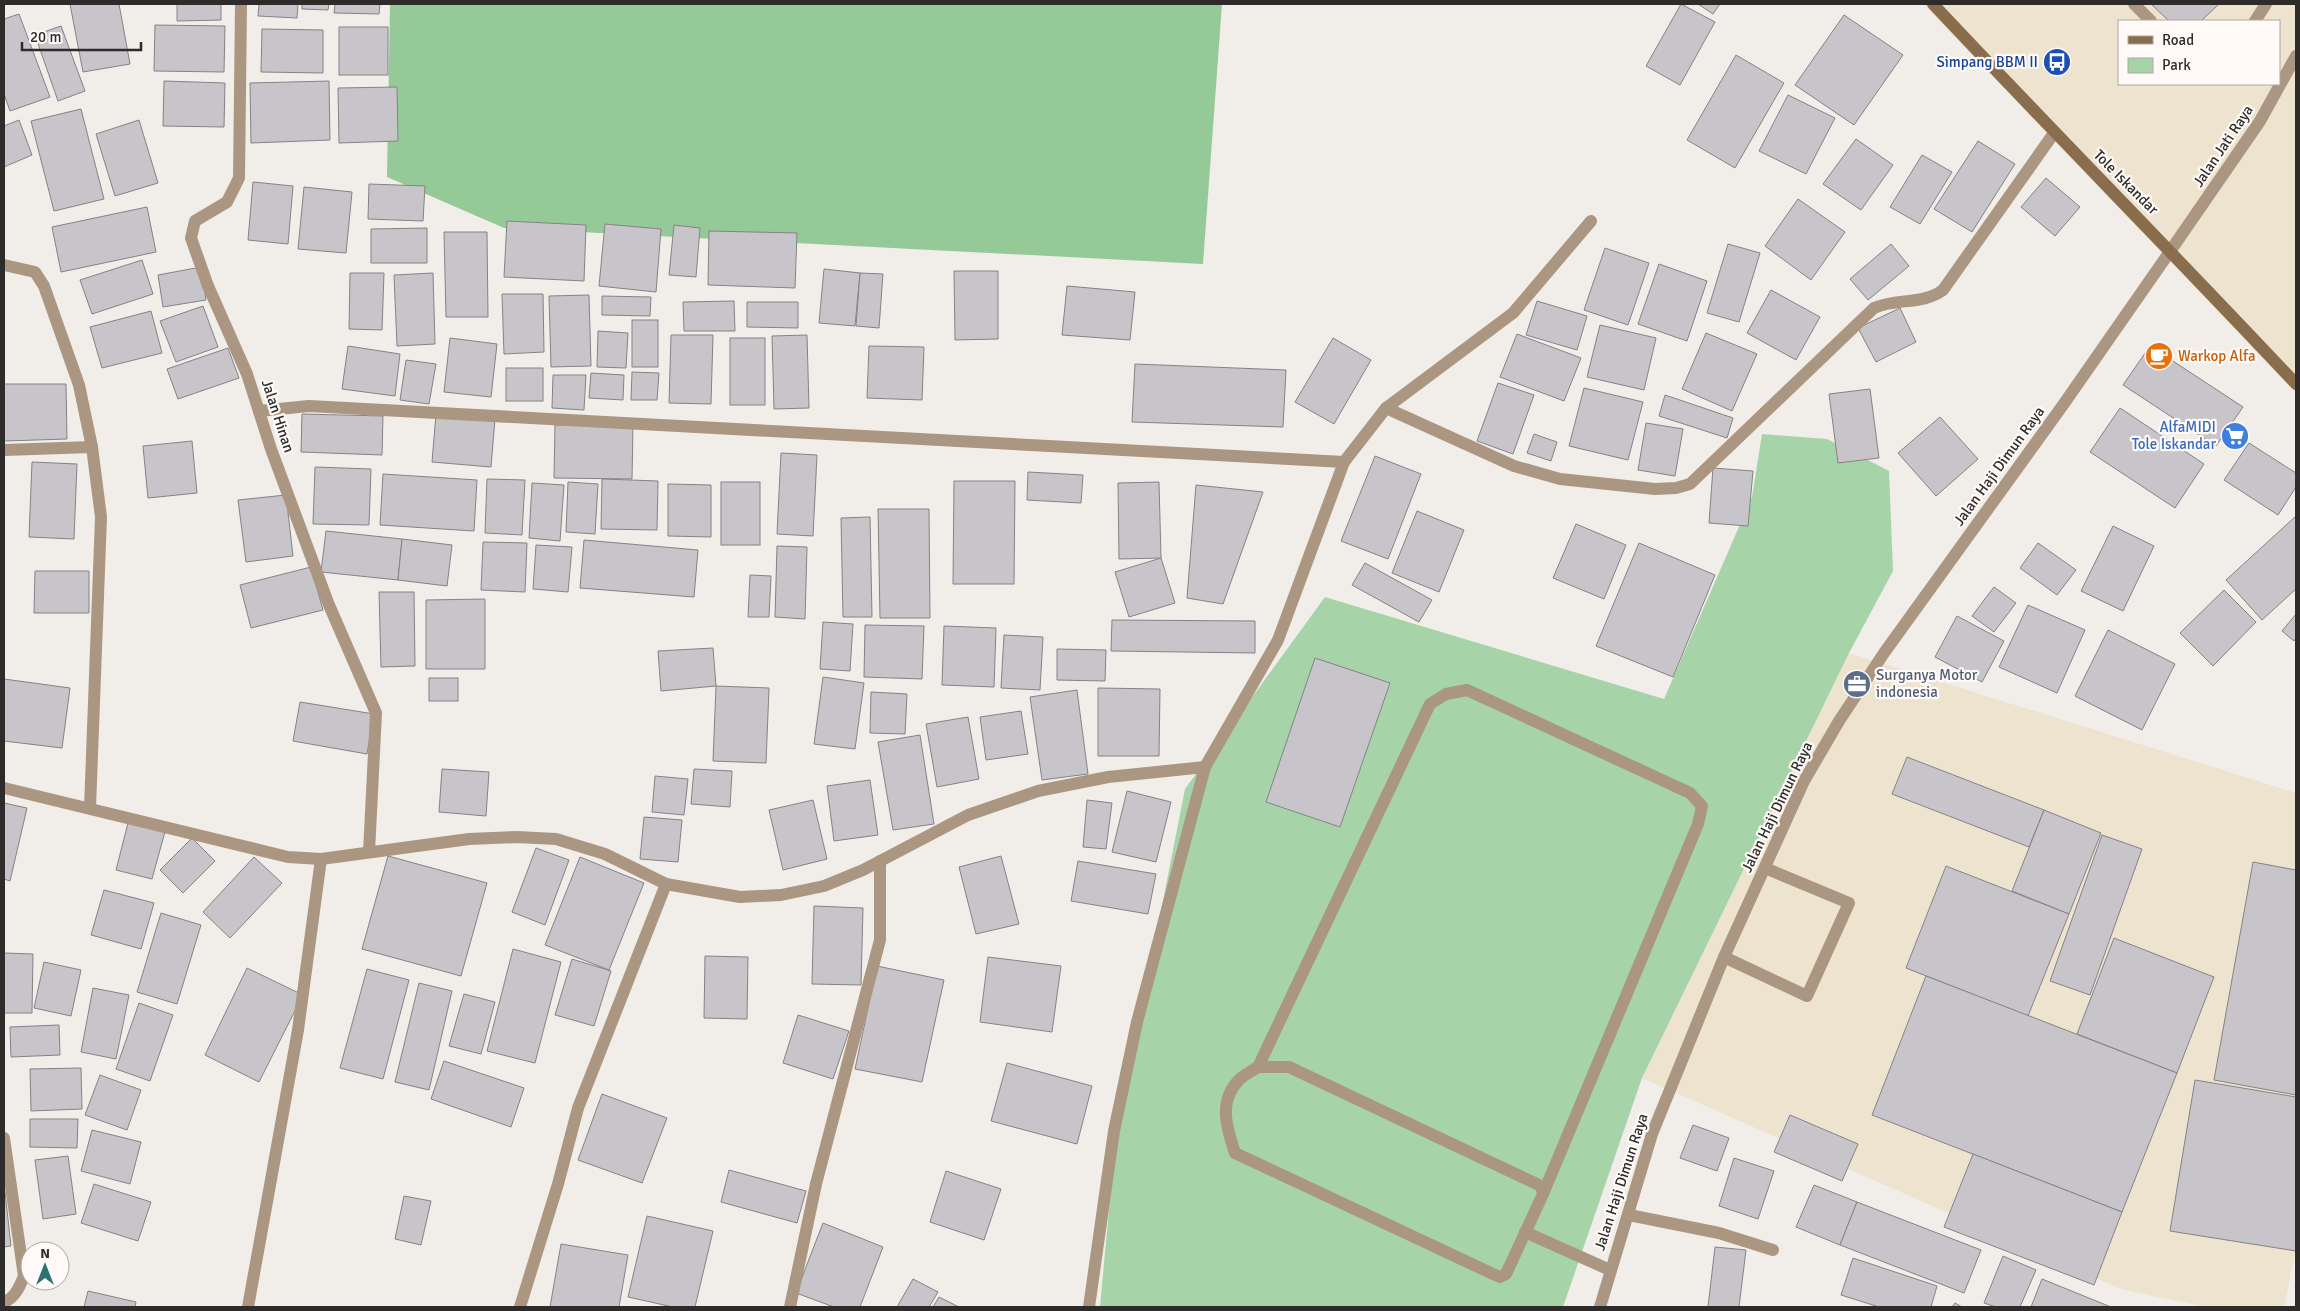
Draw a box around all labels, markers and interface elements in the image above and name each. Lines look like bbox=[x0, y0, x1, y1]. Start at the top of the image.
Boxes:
scale bar bbox=[22, 20, 141, 52]
legend bbox=[2118, 20, 2280, 85]
text: 20 m bbox=[30, 28, 61, 46]
text: Road bbox=[2162, 31, 2194, 49]
bus stop icon: Simpang BBM II bbox=[2042, 47, 2072, 77]
place label: Simpang BBM II bbox=[1936, 53, 2038, 71]
text: Park bbox=[2162, 56, 2191, 74]
street label: Jalan Jati Raya bbox=[2189, 102, 2257, 190]
street label: Tole Iskandar bbox=[2090, 146, 2163, 219]
cafe icon: Warkop Alfa bbox=[2144, 341, 2174, 371]
place label: Warkop Alfa bbox=[2178, 347, 2256, 365]
street label: Jalan Hinan bbox=[258, 377, 298, 455]
street label: Jalan Haji Dimun Raya bbox=[1950, 403, 2048, 529]
place label: AlfaMIDI Tole Iskandar bbox=[2132, 418, 2216, 453]
supermarket icon: AlfaMIDI Tole Iskandar bbox=[2220, 421, 2250, 451]
place label: Surganya Motor indonesia bbox=[1876, 666, 1978, 701]
office icon: Surganya Motor indonesia bbox=[1842, 669, 1872, 699]
street label: Jalan Haji Dimun Raya bbox=[1738, 739, 1816, 875]
street label: Jalan Haji Dimun Raya bbox=[1590, 1111, 1652, 1253]
north arrow bbox=[20, 1241, 70, 1291]
text: N bbox=[40, 1245, 50, 1262]

